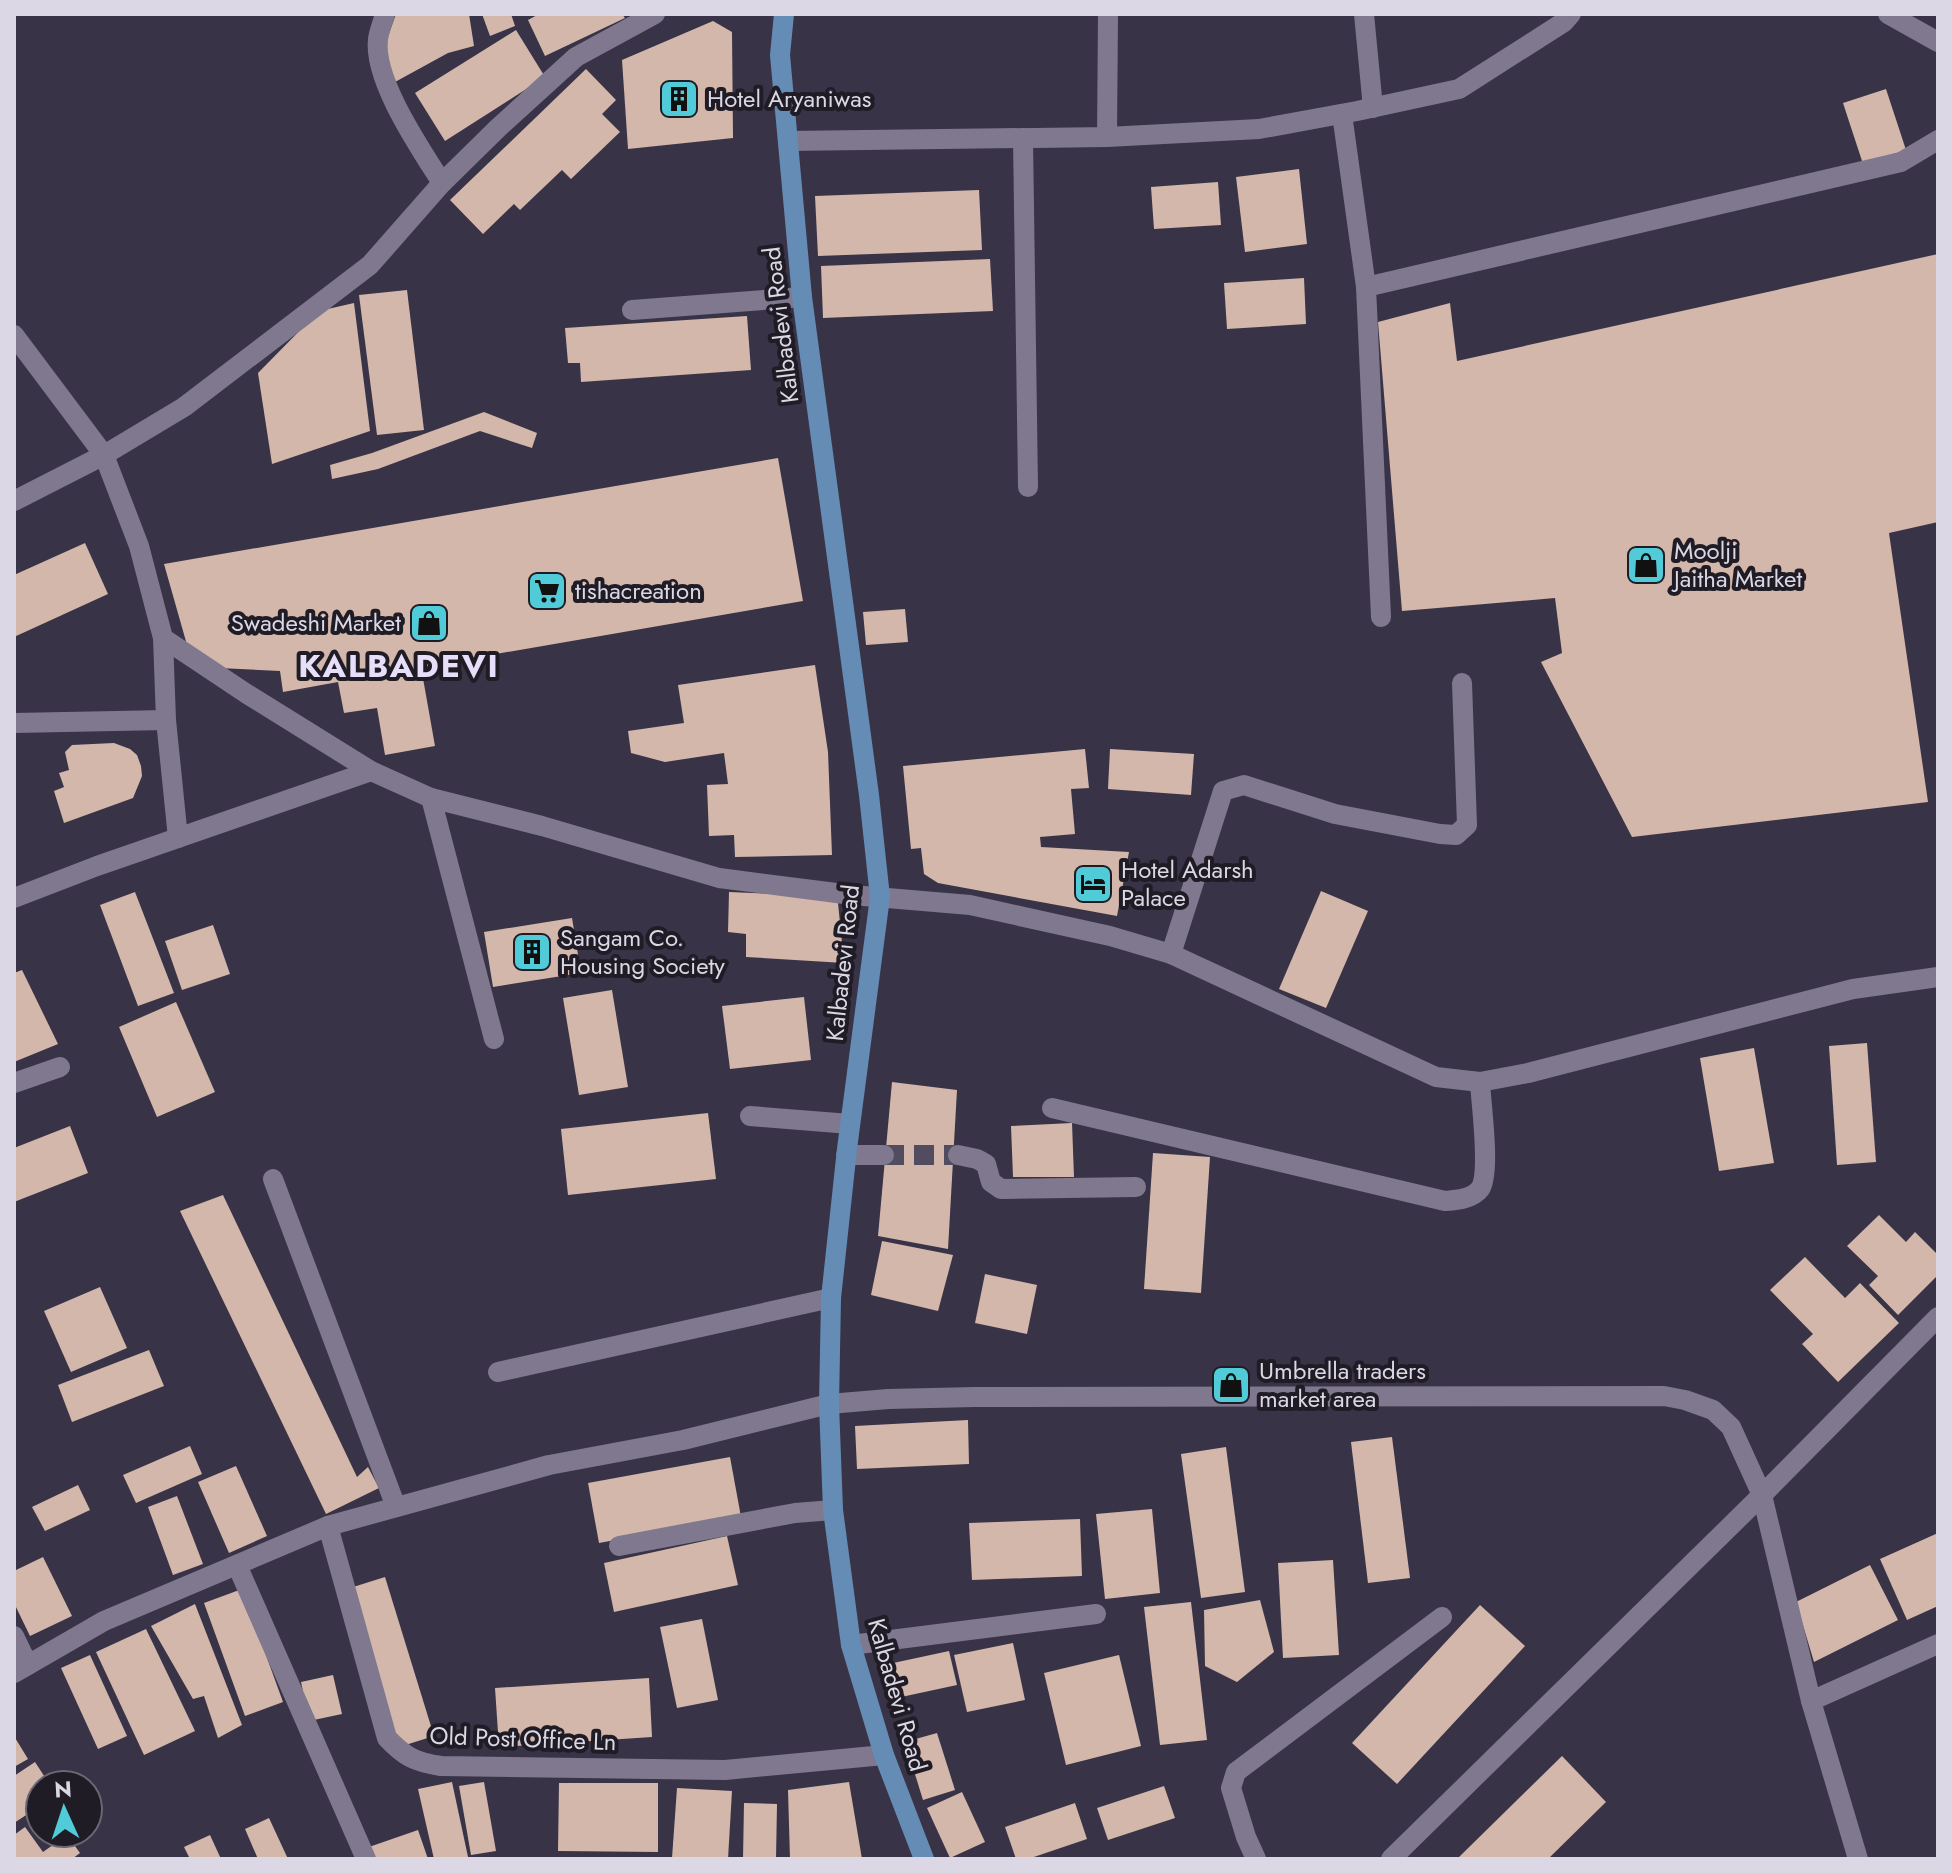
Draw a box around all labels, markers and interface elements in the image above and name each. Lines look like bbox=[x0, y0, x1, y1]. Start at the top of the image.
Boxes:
building icon: Hotel Aryaniwas bbox=[658, 78, 700, 120]
place label: Hotel Aryaniwas bbox=[707, 81, 871, 116]
street label: Kalbadevi Road bbox=[754, 245, 807, 405]
place label: Moolji Jaitha Market bbox=[1671, 533, 1802, 596]
shop icon: Moolji Jaitha Market bbox=[1625, 544, 1667, 586]
supermarket icon: tishacreation bbox=[526, 570, 568, 612]
place label: tishacreation bbox=[575, 573, 702, 608]
shop icon: Swadeshi Market bbox=[408, 602, 450, 644]
place label: Swadeshi Market bbox=[231, 605, 401, 640]
district label: KALBADEVI bbox=[298, 643, 500, 689]
place label: Hotel Adarsh Palace bbox=[1121, 852, 1254, 915]
hotel icon: Hotel Adarsh Palace bbox=[1072, 863, 1114, 905]
street label: Kalbadevi Road bbox=[817, 883, 868, 1043]
place label: Sangam Co. Housing Society bbox=[560, 920, 725, 983]
building icon: Sangam Co. Housing Society bbox=[511, 931, 553, 973]
place label: Umbrella traders market area bbox=[1259, 1353, 1426, 1416]
shop icon: Umbrella traders market area bbox=[1210, 1364, 1252, 1406]
street label: Kalbadevi Road bbox=[859, 1614, 936, 1775]
street label: Old Post Office Ln bbox=[429, 1718, 617, 1759]
north arrow bbox=[24, 1769, 104, 1849]
text: N bbox=[53, 1773, 73, 1805]

